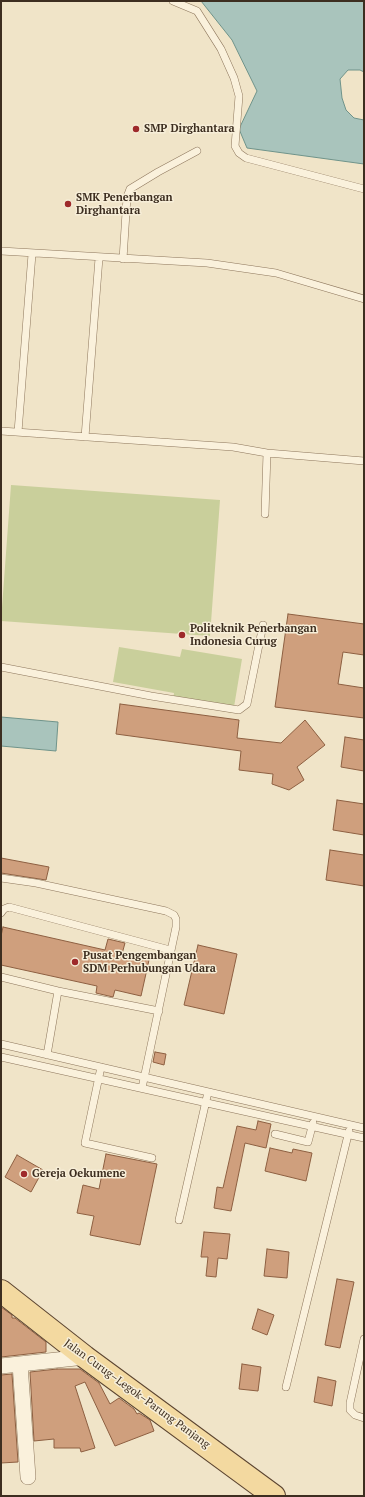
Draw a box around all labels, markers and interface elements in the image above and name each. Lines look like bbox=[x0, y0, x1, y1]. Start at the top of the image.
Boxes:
place label: SMP Dirghantara bbox=[144, 122, 235, 136]
marker: SMP Dirghantara bbox=[131, 124, 141, 134]
place label: SMK Penerbangan Dirghantara bbox=[76, 191, 173, 217]
marker: SMK Penerbangan Dirghantara bbox=[63, 199, 73, 209]
place label: Politeknik Penerbangan Indonesia Curug bbox=[190, 622, 317, 648]
marker: Politeknik Penerbangan Indonesia Curug bbox=[177, 630, 187, 640]
place label: Pusat Pengembangan SDM Perhubungan Udara bbox=[83, 949, 216, 975]
marker: Pusat Pengembangan SDM Perhubungan Udara bbox=[70, 957, 80, 967]
place label: Gereja Oekumene bbox=[32, 1167, 125, 1181]
marker: Gereja Oekumene bbox=[19, 1169, 29, 1179]
street label: Jalan Curug–Legok–Parung Panjang bbox=[62, 1337, 212, 1451]

